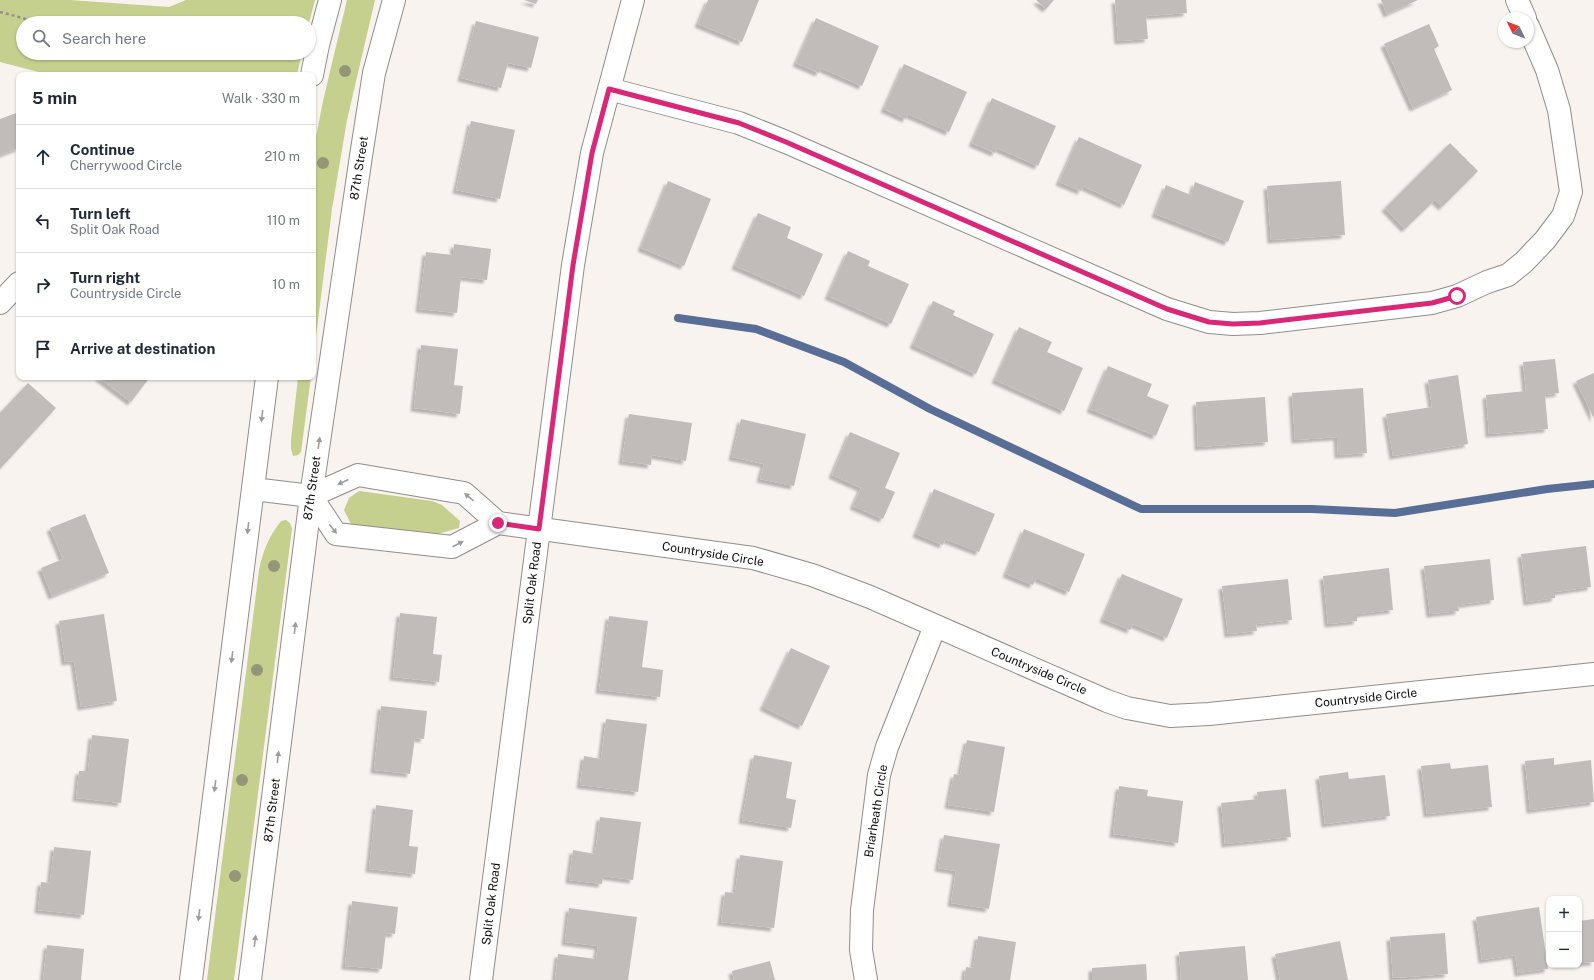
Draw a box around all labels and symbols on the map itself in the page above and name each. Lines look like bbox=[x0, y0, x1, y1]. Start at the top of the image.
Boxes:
north arrow bbox=[1498, 12, 1534, 48]
street label: 87th Street bbox=[347, 135, 371, 201]
route start bbox=[1448, 287, 1466, 305]
one-way arrow bbox=[259, 410, 265, 422]
one-way arrow bbox=[316, 437, 322, 449]
street label: 87th Street bbox=[301, 455, 323, 521]
one-way arrow bbox=[338, 479, 349, 485]
one-way arrow bbox=[464, 492, 474, 501]
route end bbox=[489, 514, 507, 532]
one-way arrow bbox=[245, 522, 251, 534]
one-way arrow bbox=[329, 523, 337, 534]
street label: Countryside Circle bbox=[661, 539, 765, 569]
one-way arrow bbox=[452, 541, 464, 547]
street label: Split Oak Road bbox=[520, 541, 544, 625]
one-way arrow bbox=[291, 622, 298, 634]
street label: Countryside Circle bbox=[989, 644, 1089, 698]
one-way arrow bbox=[229, 651, 235, 663]
street label: Countryside Circle bbox=[1314, 686, 1418, 710]
one-way arrow bbox=[275, 751, 282, 763]
street label: Briarheath Circle bbox=[862, 763, 890, 859]
street label: 87th Street bbox=[261, 777, 283, 843]
one-way arrow bbox=[212, 780, 218, 792]
street label: Split Oak Road bbox=[479, 862, 503, 946]
one-way arrow bbox=[196, 909, 202, 921]
one-way arrow bbox=[252, 935, 258, 947]

